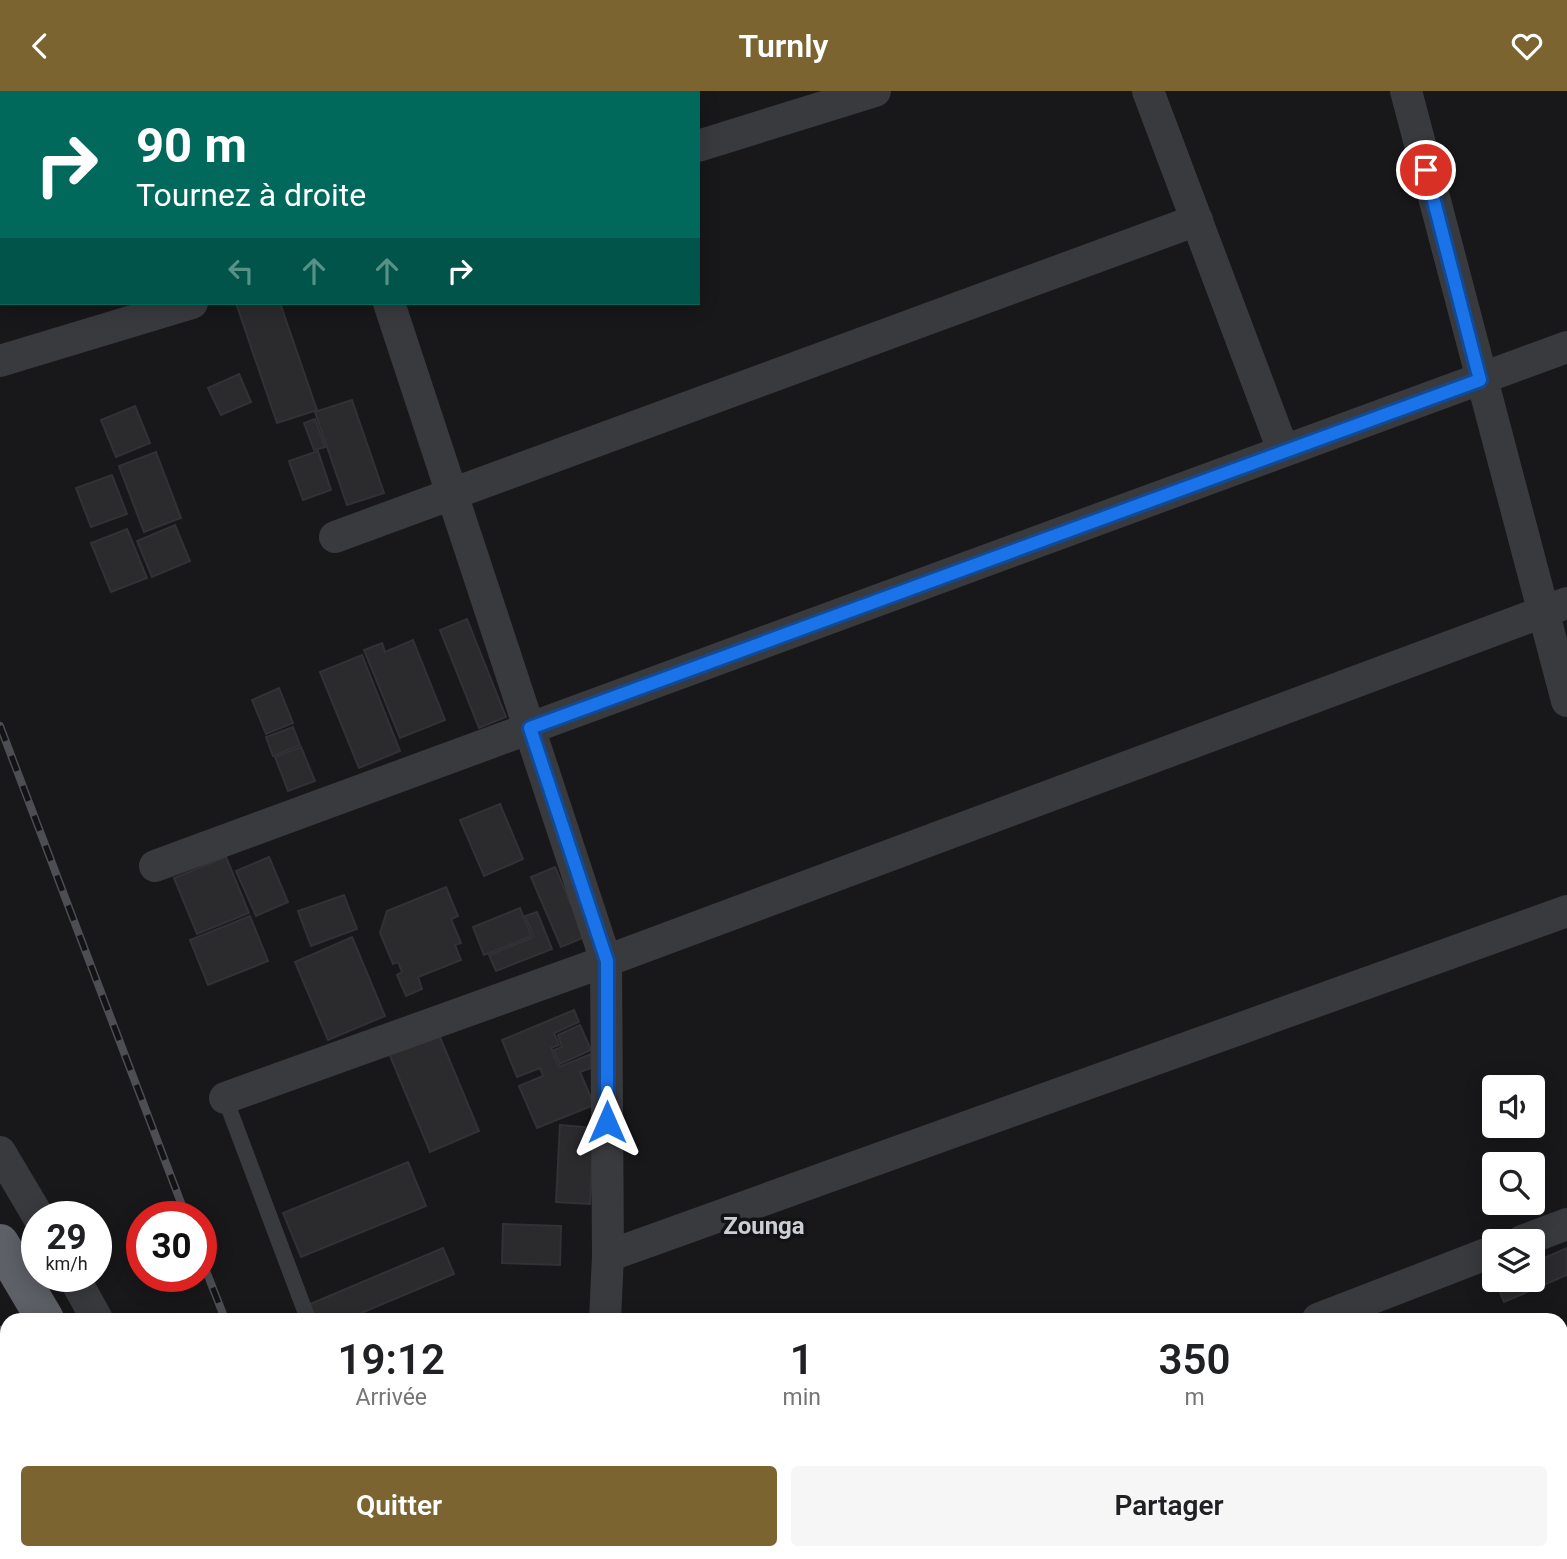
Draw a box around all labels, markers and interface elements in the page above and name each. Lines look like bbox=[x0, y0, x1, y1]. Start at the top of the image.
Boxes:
icon: back bbox=[21, 27, 59, 65]
text: Turnly bbox=[739, 27, 828, 65]
icon: heart bbox=[1508, 27, 1546, 65]
text: 90 m bbox=[136, 117, 247, 174]
icon: right bbox=[21, 119, 112, 210]
pin bbox=[1396, 140, 1456, 200]
icon: arrive bbox=[1407, 151, 1445, 189]
text: Tournez à droite bbox=[136, 176, 366, 214]
icon: left bbox=[222, 252, 260, 290]
icon: ahead bbox=[295, 252, 333, 290]
icon: ahead bbox=[368, 252, 406, 290]
icon: right bbox=[441, 252, 479, 290]
map controls bbox=[1482, 1075, 1545, 1292]
button: sound bbox=[1482, 1075, 1545, 1138]
position arrow bbox=[570, 1085, 644, 1159]
button: search bbox=[1482, 1152, 1545, 1215]
speed limit sign: 30 bbox=[126, 1201, 217, 1292]
district label: Zounga bbox=[723, 1212, 805, 1240]
text: 29 bbox=[46, 1217, 87, 1258]
button: layers bbox=[1482, 1229, 1545, 1292]
text: km/h bbox=[45, 1253, 88, 1274]
text: 19:12 bbox=[338, 1335, 445, 1384]
text: 1 bbox=[790, 1335, 814, 1384]
text: 350 bbox=[1158, 1335, 1230, 1384]
text: Arrivée bbox=[355, 1384, 427, 1411]
text: min bbox=[782, 1384, 821, 1411]
text: m bbox=[1184, 1384, 1205, 1411]
button: Quitter bbox=[21, 1466, 777, 1546]
button: Partager bbox=[791, 1466, 1547, 1546]

